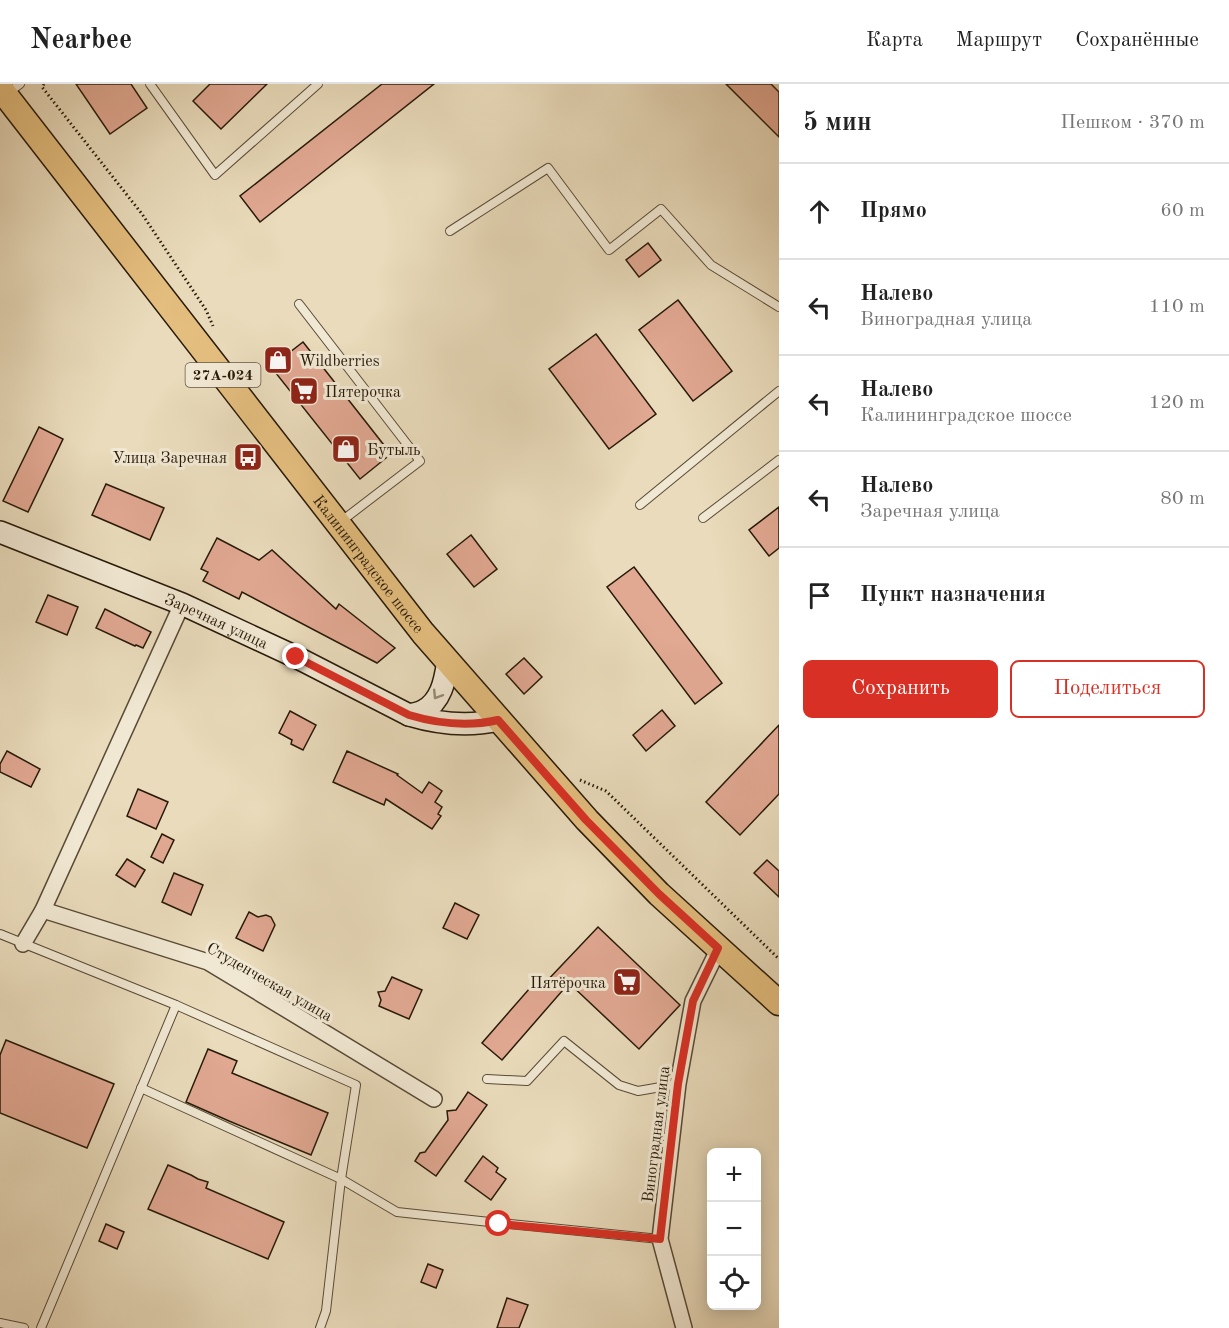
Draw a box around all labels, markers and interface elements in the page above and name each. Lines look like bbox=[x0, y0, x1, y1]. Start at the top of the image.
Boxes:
text: Nearbee bbox=[30, 27, 132, 55]
text: Карта bbox=[866, 30, 923, 51]
text: Маршрут bbox=[956, 30, 1042, 51]
text: Сохранённые bbox=[1075, 30, 1199, 51]
text: 5 мин bbox=[803, 110, 872, 136]
text: Пешком · 370 m bbox=[1060, 113, 1205, 133]
icon: ahead bbox=[803, 195, 836, 228]
text: Прямо bbox=[860, 200, 927, 222]
text: 60 m bbox=[1160, 201, 1205, 221]
text: Налево bbox=[860, 283, 933, 305]
icon: left bbox=[803, 291, 836, 324]
text: 110 m bbox=[1149, 297, 1205, 317]
text: Виноградная улица bbox=[860, 310, 1032, 330]
shop icon: Wildberries bbox=[262, 344, 294, 376]
place label: Wildberries bbox=[299, 354, 380, 370]
road number: 27А-024 bbox=[186, 363, 260, 387]
supermarket icon: Пятерочка bbox=[288, 375, 320, 407]
text: Налево bbox=[860, 379, 933, 401]
place label: Пятерочка bbox=[325, 385, 401, 401]
icon: left bbox=[803, 387, 836, 420]
text: 120 m bbox=[1149, 393, 1205, 413]
text: Калининградское шоссе bbox=[860, 406, 1072, 426]
shop icon: Бутыль bbox=[330, 433, 362, 465]
bus stop icon: Улица Заречная bbox=[232, 441, 264, 473]
place label: Бутыль bbox=[367, 443, 420, 459]
place label: Улица Заречная bbox=[113, 451, 227, 467]
text: Налево bbox=[860, 475, 933, 497]
icon: left bbox=[803, 483, 836, 516]
text: 80 m bbox=[1160, 489, 1205, 509]
street label: Калининградское шоссе bbox=[309, 493, 426, 637]
text: Заречная улица bbox=[860, 502, 1000, 522]
icon: arrive bbox=[803, 579, 836, 612]
text: Пункт назначения bbox=[860, 584, 1046, 606]
street label: Заречная улица bbox=[162, 592, 270, 653]
route end bbox=[282, 643, 308, 669]
button: Сохранить bbox=[803, 660, 998, 718]
button: Поделиться bbox=[1010, 660, 1205, 718]
one-way arrow bbox=[433, 689, 445, 699]
street label: Студенческая улица bbox=[203, 940, 335, 1025]
supermarket icon: Пятёрочка bbox=[611, 966, 643, 998]
place label: Пятёрочка bbox=[530, 976, 606, 992]
street label: Виноградная улица bbox=[641, 1065, 673, 1204]
map controls bbox=[707, 1148, 761, 1310]
button: + bbox=[707, 1148, 761, 1202]
button: − bbox=[707, 1202, 761, 1256]
route start bbox=[485, 1210, 511, 1236]
button: locate bbox=[707, 1256, 761, 1310]

